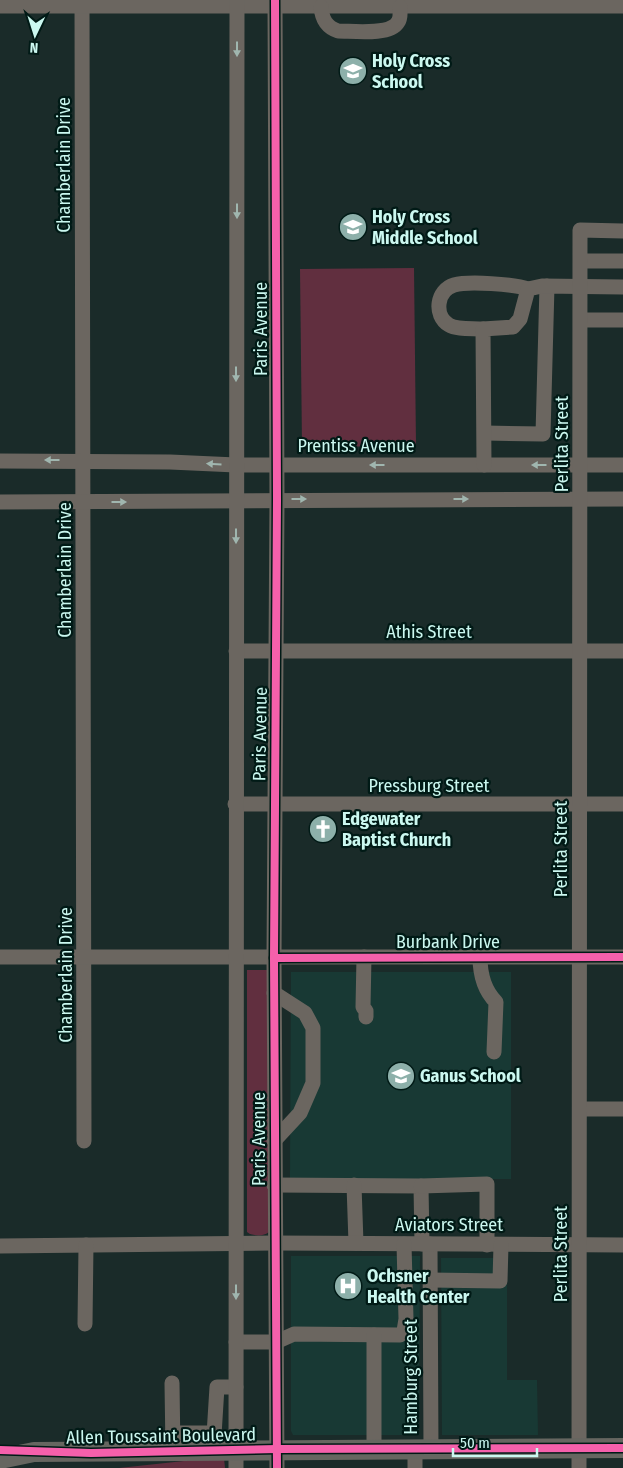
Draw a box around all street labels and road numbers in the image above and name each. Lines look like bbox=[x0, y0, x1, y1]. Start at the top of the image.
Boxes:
street label: Chamberlain Drive bbox=[53, 97, 75, 233]
street label: Paris Avenue bbox=[250, 282, 272, 376]
street label: Perlita Street bbox=[551, 396, 573, 492]
street label: Prentiss Avenue bbox=[297, 435, 415, 457]
street label: Chamberlain Drive bbox=[54, 502, 76, 638]
street label: Athis Street bbox=[386, 621, 472, 643]
street label: Paris Avenue bbox=[248, 687, 272, 781]
street label: Pressburg Street bbox=[369, 775, 490, 797]
street label: Perlita Street bbox=[550, 801, 572, 897]
street label: Chamberlain Drive bbox=[55, 907, 77, 1043]
street label: Burbank Drive bbox=[396, 931, 500, 953]
street label: Paris Avenue bbox=[248, 1092, 270, 1186]
street label: Perlita Street bbox=[550, 1206, 572, 1302]
street label: Aviators Street bbox=[395, 1214, 503, 1236]
street label: Hamburg Street bbox=[400, 1319, 422, 1435]
street label: Allen Toussaint Boulevard bbox=[66, 1423, 256, 1449]

